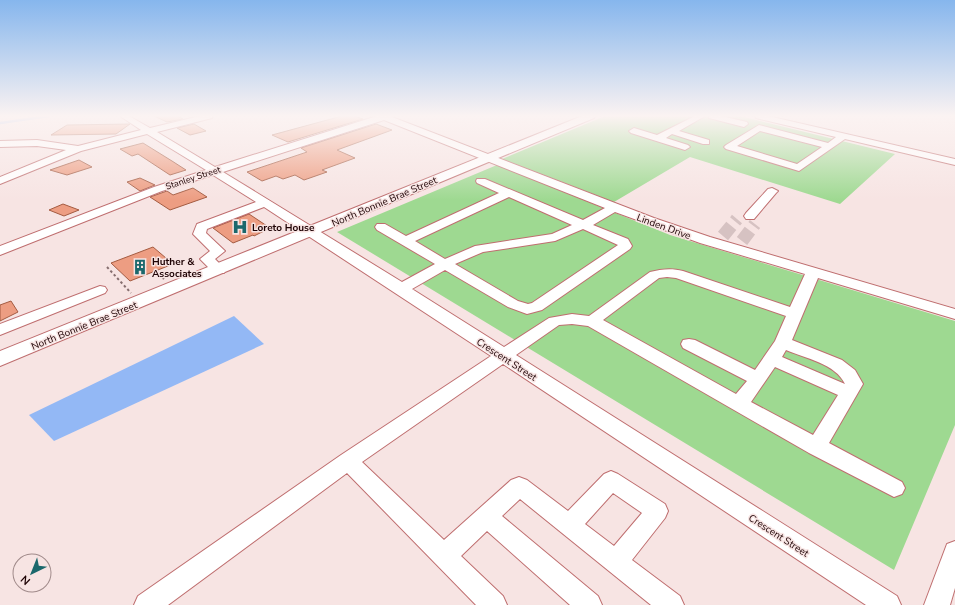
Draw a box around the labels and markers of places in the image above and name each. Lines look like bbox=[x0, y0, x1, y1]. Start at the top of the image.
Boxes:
hospital icon: Loreto House bbox=[231, 218, 249, 236]
place label: Loreto House bbox=[252, 221, 315, 235]
place label: Huther & Associates bbox=[152, 255, 202, 281]
building icon: Huther & Associates bbox=[131, 258, 149, 276]

